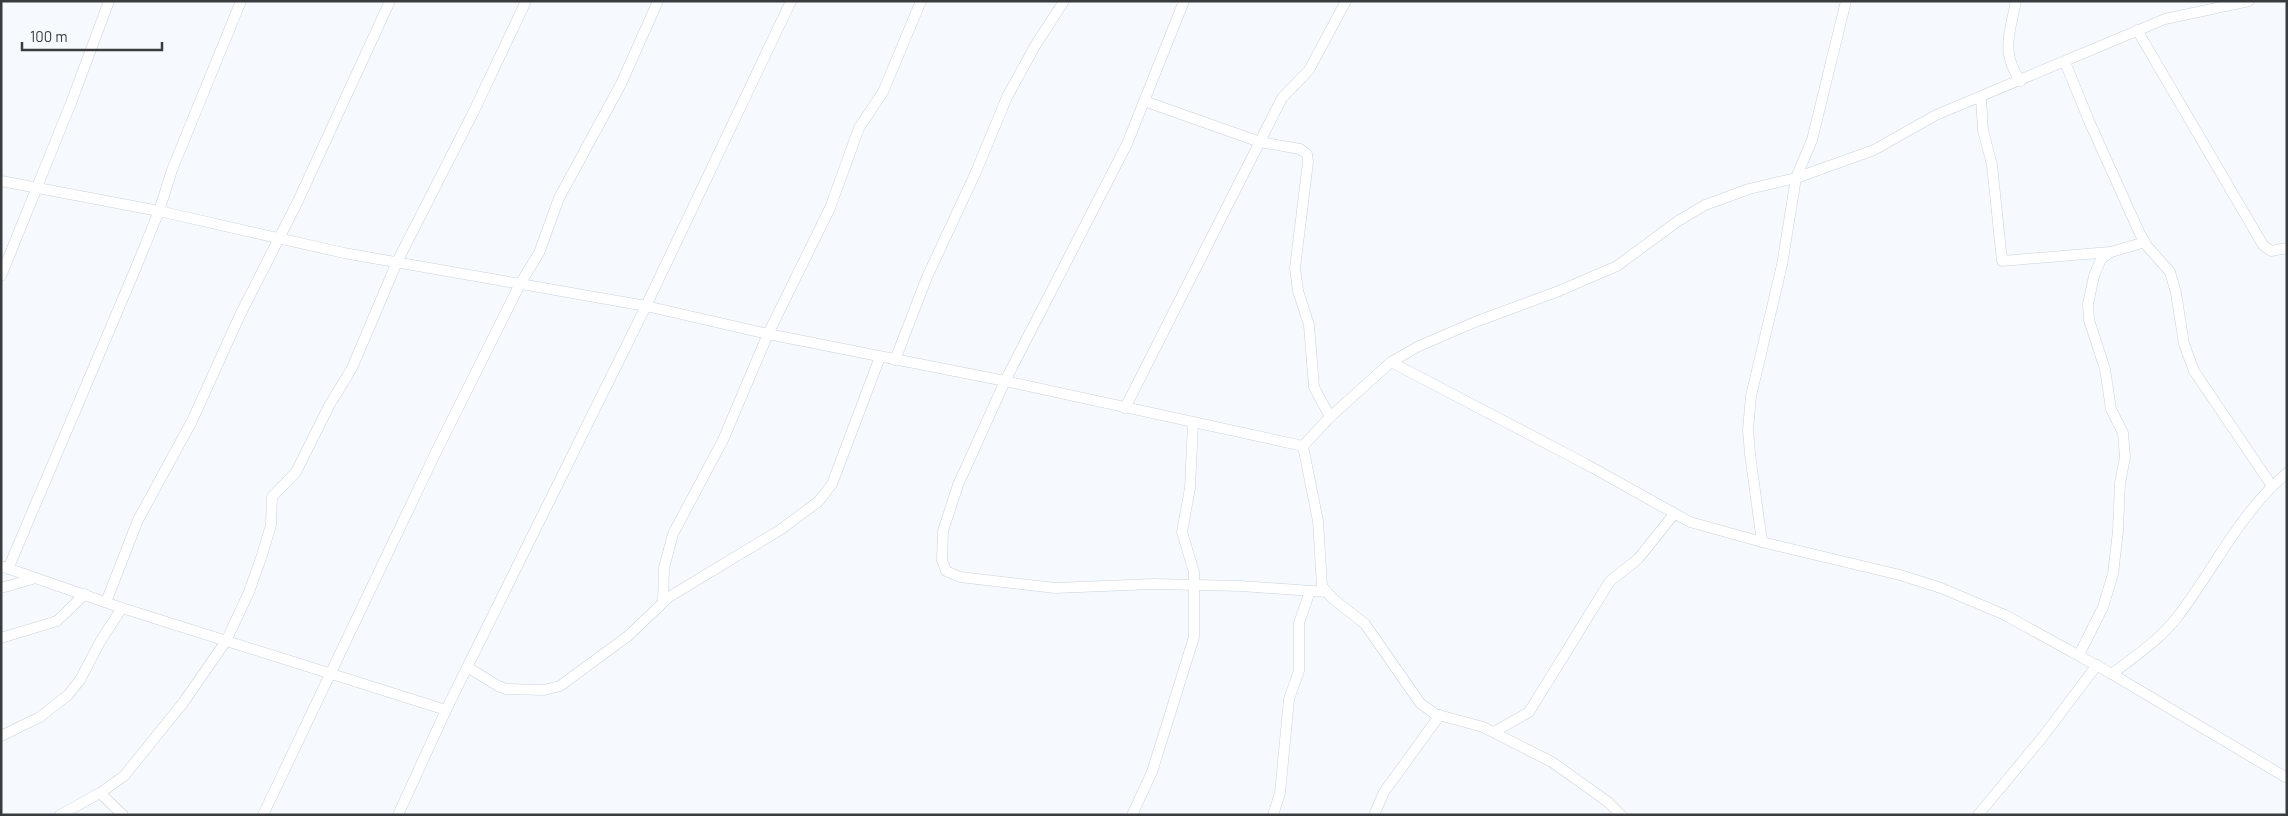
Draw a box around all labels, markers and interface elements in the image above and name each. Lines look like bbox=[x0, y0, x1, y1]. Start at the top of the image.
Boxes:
scale bar bbox=[22, 20, 162, 52]
text: 100 m bbox=[30, 27, 68, 45]

